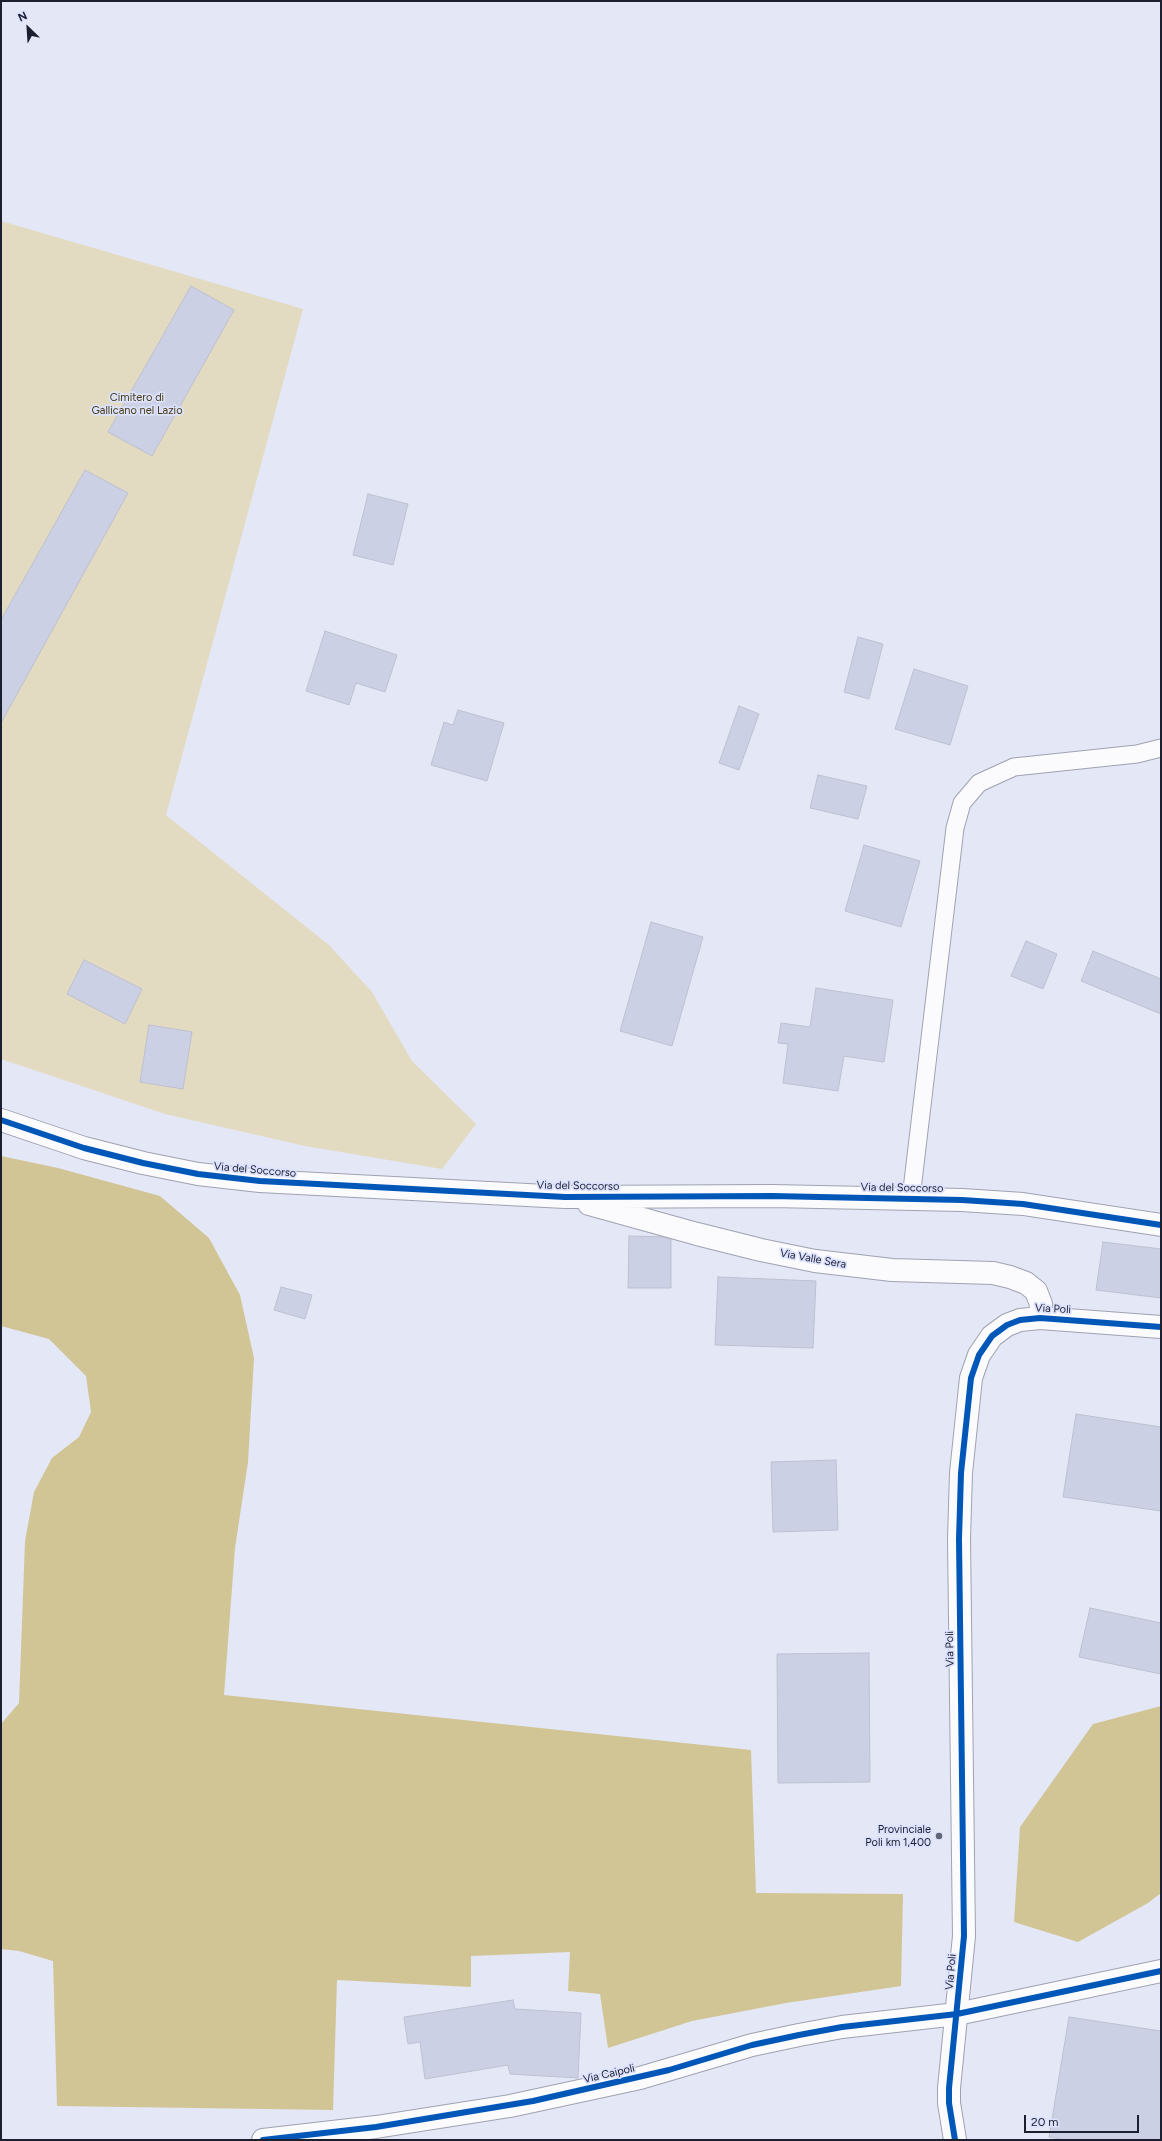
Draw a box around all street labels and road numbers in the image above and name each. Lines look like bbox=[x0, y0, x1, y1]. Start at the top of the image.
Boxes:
street label: Via del Soccorso bbox=[213, 1160, 297, 1180]
street label: Via del Soccorso bbox=[537, 1179, 619, 1193]
street label: Via del Soccorso bbox=[861, 1181, 943, 1195]
street label: Via Valle Sera bbox=[779, 1247, 847, 1271]
street label: Via Poli bbox=[1035, 1301, 1071, 1317]
street label: Via Poli bbox=[943, 1631, 957, 1667]
street label: Via Poli bbox=[943, 1953, 959, 1991]
street label: Via Caipoli bbox=[582, 2062, 636, 2086]

